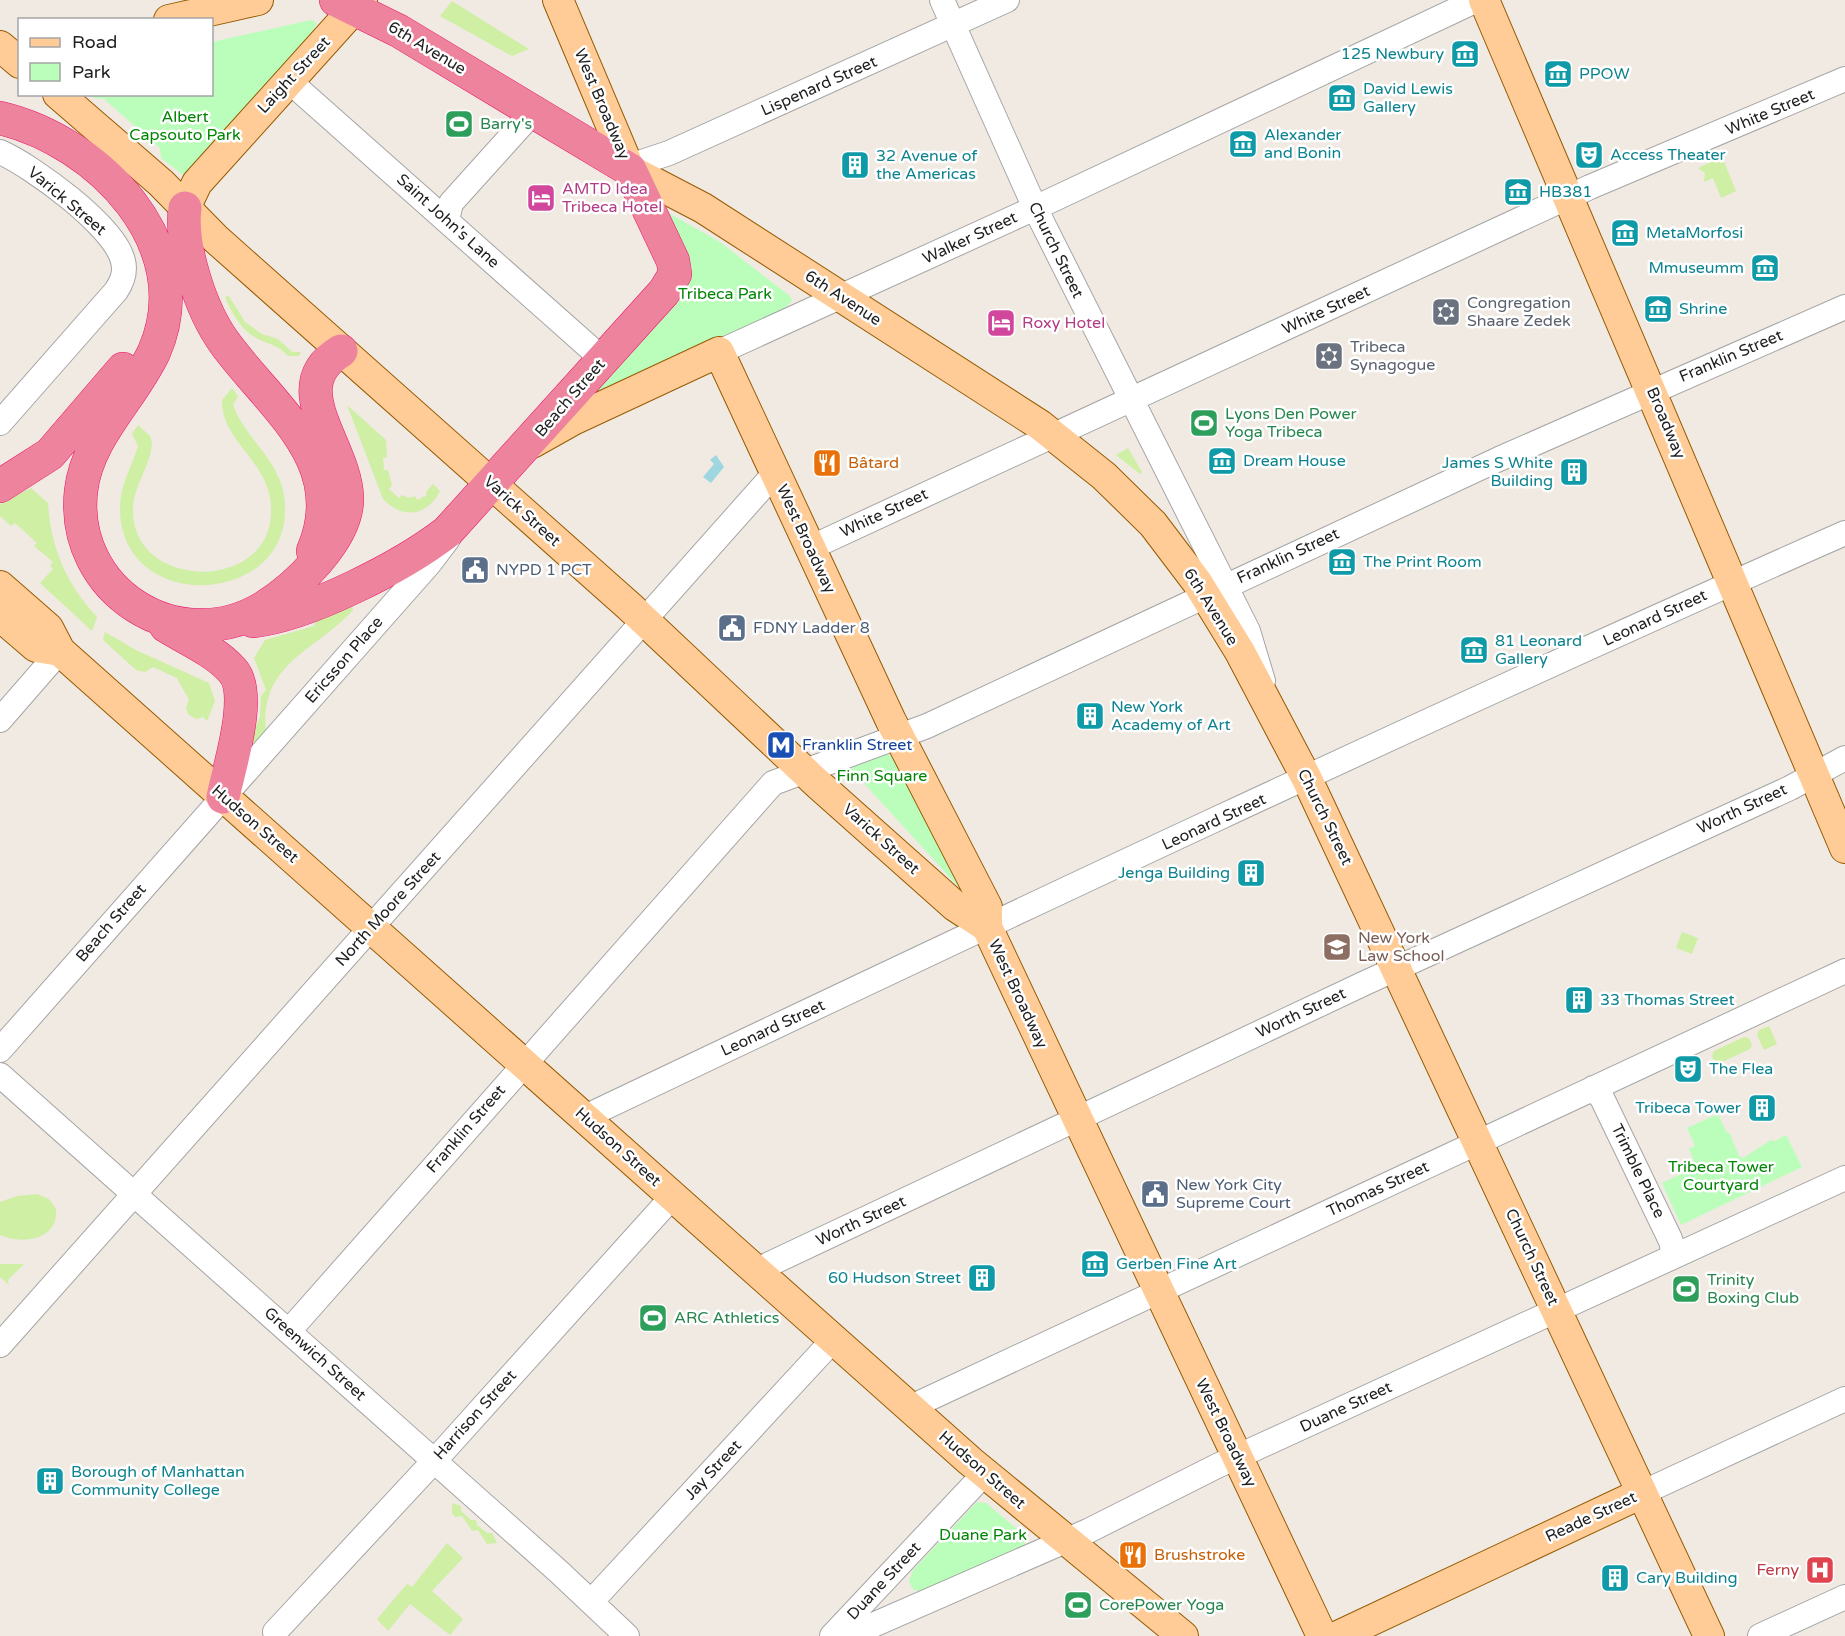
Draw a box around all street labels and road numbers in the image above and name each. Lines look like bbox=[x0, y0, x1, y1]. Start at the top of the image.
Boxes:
street label: 6th Avenue bbox=[384, 17, 470, 79]
street label: Laight Street bbox=[253, 32, 335, 118]
street label: West Broadway bbox=[570, 46, 634, 163]
street label: Lispenard Street bbox=[758, 52, 880, 120]
street label: White Street bbox=[1722, 84, 1818, 140]
street label: Varick Street bbox=[24, 162, 110, 240]
street label: Saint John's Lane bbox=[392, 169, 504, 273]
street label: Church Street bbox=[1024, 199, 1088, 301]
street label: Walker Street bbox=[919, 207, 1021, 269]
street label: 6th Avenue bbox=[801, 266, 885, 330]
street label: White Street bbox=[1279, 281, 1373, 339]
street label: Franklin Street bbox=[1676, 325, 1786, 387]
street label: Beach Street bbox=[531, 355, 609, 441]
street label: Broadway bbox=[1642, 384, 1690, 462]
street label: Varick Street bbox=[479, 471, 565, 551]
street label: West Broadway bbox=[772, 481, 840, 597]
street label: White Street bbox=[837, 484, 931, 542]
street label: Franklin Street bbox=[1234, 524, 1342, 588]
street label: 6th Avenue bbox=[1179, 565, 1243, 649]
street label: Leonard Street bbox=[1600, 585, 1710, 651]
street label: Ericsson Place bbox=[301, 612, 387, 708]
street label: Church Street bbox=[1293, 766, 1357, 868]
street label: Worth Street bbox=[1694, 779, 1790, 839]
street label: Hudson Street bbox=[207, 781, 303, 867]
street label: Leonard Street bbox=[1159, 789, 1269, 855]
street label: Varick Street bbox=[838, 799, 924, 879]
street label: North Moore Street bbox=[331, 847, 445, 971]
street label: Beach Street bbox=[72, 880, 150, 966]
street label: West Broadway bbox=[984, 936, 1052, 1052]
street label: Worth Street bbox=[1253, 983, 1349, 1043]
street label: Leonard Street bbox=[718, 995, 828, 1061]
street label: Franklin Street bbox=[422, 1081, 510, 1177]
street label: Hudson Street bbox=[571, 1103, 665, 1191]
street label: Trimble Place bbox=[1607, 1121, 1669, 1221]
street label: Thomas Street bbox=[1324, 1157, 1432, 1221]
street label: Worth Street bbox=[813, 1191, 909, 1251]
street label: Church Street bbox=[1501, 1205, 1563, 1309]
street label: Greenwich Street bbox=[260, 1303, 370, 1405]
street label: Harrison Street bbox=[429, 1366, 521, 1464]
street label: West Broadway bbox=[1191, 1376, 1261, 1491]
street label: Duane Street bbox=[1297, 1377, 1395, 1437]
street label: Hudson Street bbox=[934, 1427, 1030, 1513]
street label: Jay Street bbox=[680, 1436, 746, 1504]
street label: Reade Street bbox=[1542, 1487, 1640, 1547]
street label: Duane Street bbox=[843, 1538, 925, 1624]

